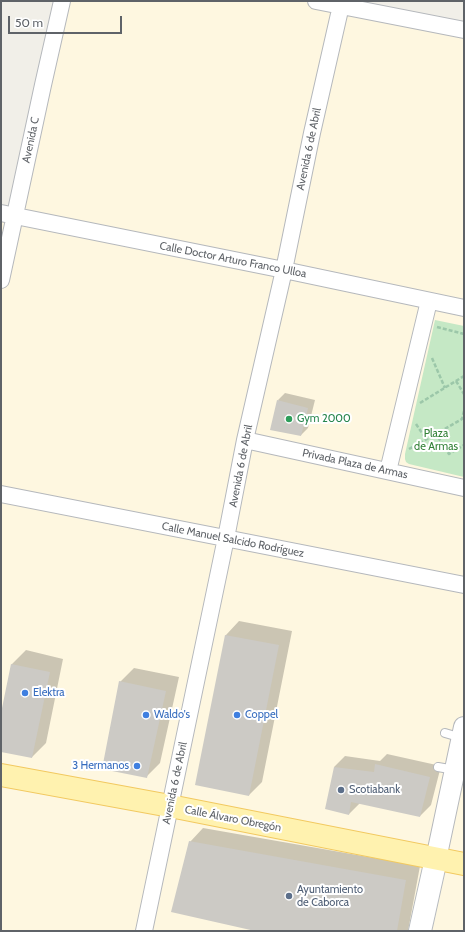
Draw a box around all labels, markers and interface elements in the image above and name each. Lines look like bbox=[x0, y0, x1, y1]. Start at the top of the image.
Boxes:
scale bar bbox=[10, 8, 124, 34]
text: 50 m bbox=[15, 15, 43, 30]
street label: Avenida 6 de Abril bbox=[294, 107, 324, 191]
street label: Avenida C bbox=[20, 116, 42, 164]
street label: Calle Doctor Arturo Franco Ulloa bbox=[158, 239, 308, 281]
place label: Gym 2000 bbox=[297, 412, 351, 426]
marker: Gym 2000 bbox=[284, 414, 294, 424]
street label: Avenida 6 de Abril bbox=[227, 424, 255, 508]
park label: Plaza de Armas bbox=[414, 427, 458, 453]
street label: Privada Plaza de Armas bbox=[301, 446, 409, 482]
street label: Calle Manuel Salcido Rodríguez bbox=[161, 520, 305, 560]
place label: Elektra bbox=[33, 686, 65, 700]
marker: Elektra bbox=[20, 688, 30, 698]
place label: Waldo's bbox=[154, 708, 190, 722]
place label: Coppel bbox=[245, 708, 278, 722]
marker: Waldo's bbox=[141, 710, 151, 720]
marker: Coppel bbox=[232, 710, 242, 720]
street label: Avenida 6 de Abril bbox=[160, 741, 190, 825]
place label: 3 Hermanos bbox=[72, 759, 129, 773]
marker: 3 Hermanos bbox=[132, 761, 142, 771]
place label: Scotiabank bbox=[349, 783, 400, 797]
marker: Scotiabank bbox=[336, 785, 346, 795]
street label: Calle Álvaro Obregón bbox=[184, 803, 282, 835]
place label: Ayuntamiento de Caborca bbox=[297, 883, 363, 909]
marker: Ayuntamiento de Caborca bbox=[284, 891, 294, 901]

